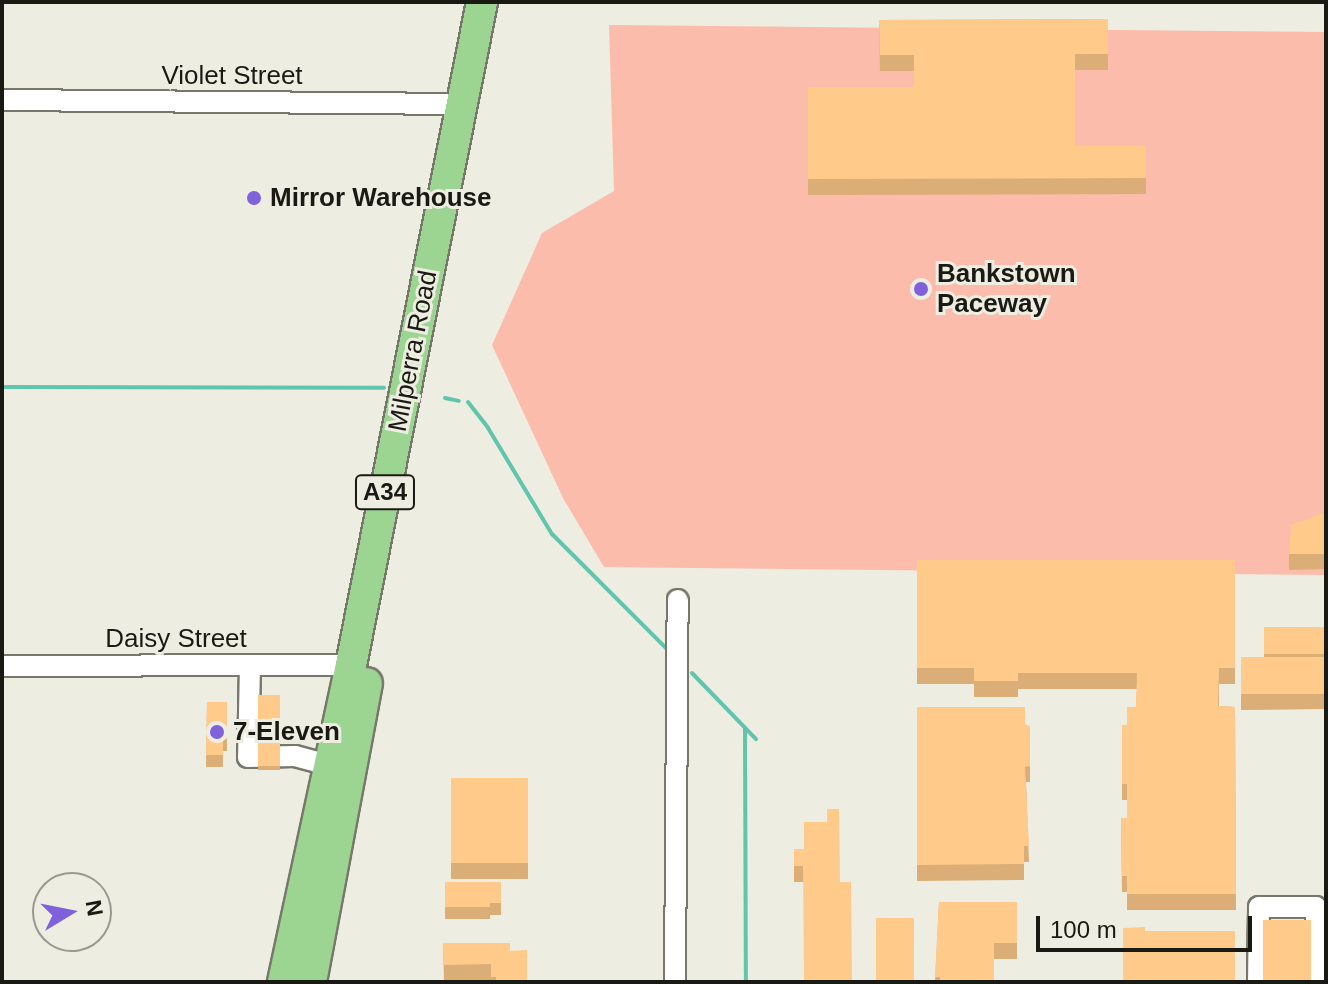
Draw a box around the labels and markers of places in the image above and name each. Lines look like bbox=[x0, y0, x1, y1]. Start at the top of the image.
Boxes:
place label: Mirror Warehouse bbox=[270, 182, 492, 214]
marker: Mirror Warehouse bbox=[245, 189, 263, 207]
place label: Bankstown Paceway bbox=[937, 258, 1076, 320]
marker: Bankstown Paceway bbox=[912, 280, 930, 298]
place label: 7-Eleven bbox=[233, 716, 340, 748]
marker: 7-Eleven bbox=[208, 723, 226, 741]

